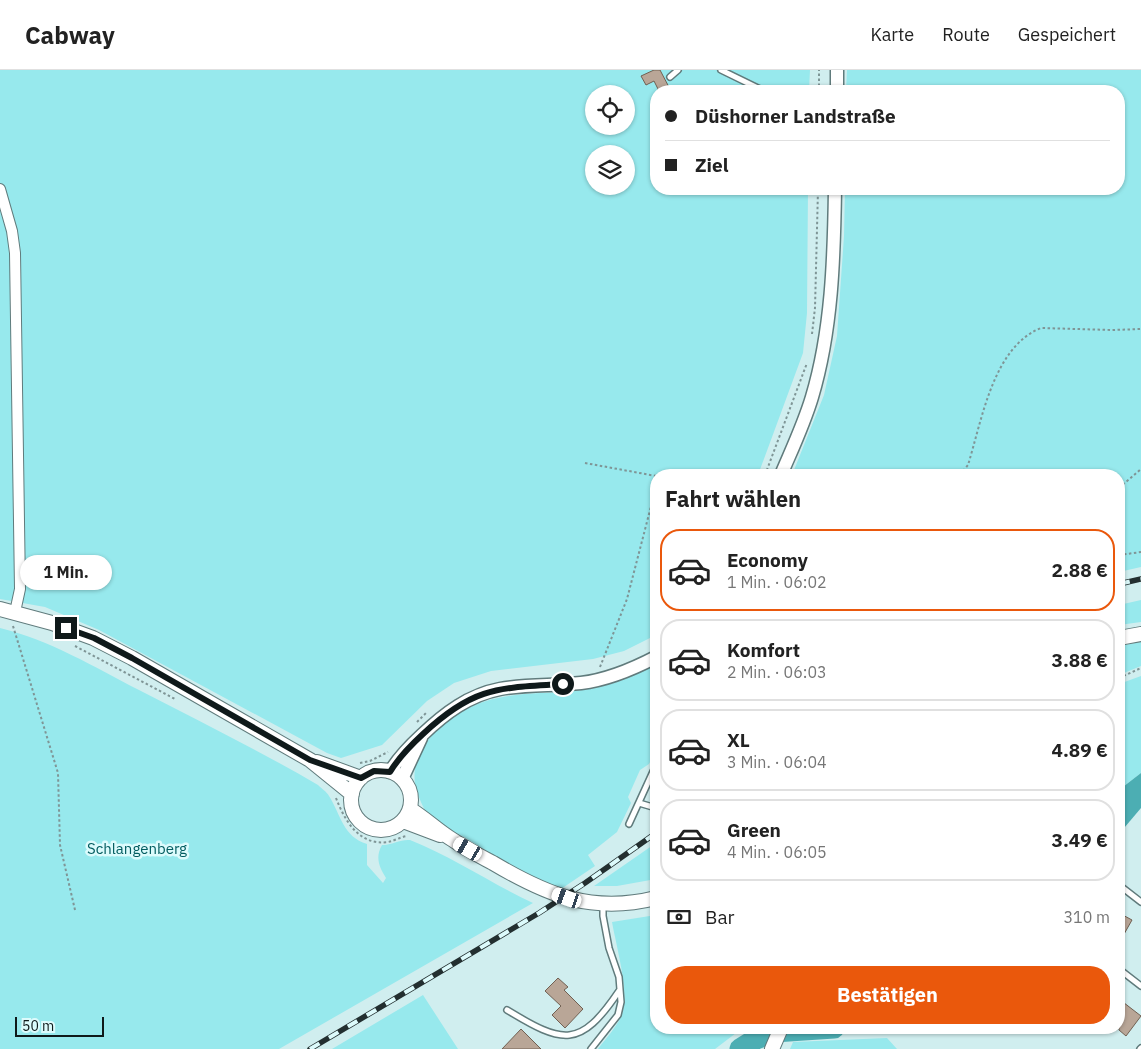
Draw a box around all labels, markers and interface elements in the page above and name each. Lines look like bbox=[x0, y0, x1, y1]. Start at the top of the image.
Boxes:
text: Cabway bbox=[25, 19, 115, 51]
text: Karte bbox=[871, 23, 914, 46]
text: Route bbox=[942, 23, 990, 46]
text: Gespeichert bbox=[1018, 23, 1116, 46]
map controls bbox=[585, 85, 635, 195]
button: locate bbox=[585, 85, 635, 135]
text: Düshorner Landstraße bbox=[695, 104, 896, 128]
button: layers bbox=[585, 145, 635, 195]
text: Ziel bbox=[695, 153, 728, 177]
text: Fahrt wählen bbox=[665, 484, 801, 513]
icon: car bbox=[667, 548, 712, 593]
text: Economy bbox=[727, 548, 808, 572]
callout: 1 Min. bbox=[20, 556, 112, 590]
text: 2.88 € bbox=[1052, 558, 1108, 582]
text: 1 Min. bbox=[43, 562, 89, 582]
text: 1 Min. · 06:02 bbox=[727, 572, 827, 592]
route end bbox=[55, 617, 77, 639]
icon: car bbox=[667, 638, 712, 683]
text: Komfort bbox=[727, 638, 800, 662]
text: 3.88 € bbox=[1052, 648, 1108, 672]
text: 2 Min. · 06:03 bbox=[727, 662, 827, 682]
route start bbox=[552, 673, 574, 695]
icon: car bbox=[667, 728, 712, 773]
text: XL bbox=[727, 728, 750, 752]
text: 4.89 € bbox=[1052, 738, 1108, 762]
text: 3 Min. · 06:04 bbox=[727, 752, 827, 772]
icon: car bbox=[667, 818, 712, 863]
text: Green bbox=[727, 818, 781, 842]
text: 3.49 € bbox=[1052, 828, 1108, 852]
car bbox=[451, 835, 484, 863]
park label: Schlangenberg bbox=[87, 839, 187, 858]
text: 4 Min. · 06:05 bbox=[727, 842, 827, 862]
car bbox=[550, 886, 583, 910]
icon: cash bbox=[665, 903, 693, 931]
text: Bar bbox=[705, 905, 735, 929]
text: 310 m bbox=[1063, 907, 1110, 927]
button: Bestätigen bbox=[665, 966, 1110, 1024]
scale bar bbox=[15, 1014, 104, 1037]
text: 50 m bbox=[22, 1017, 54, 1035]

